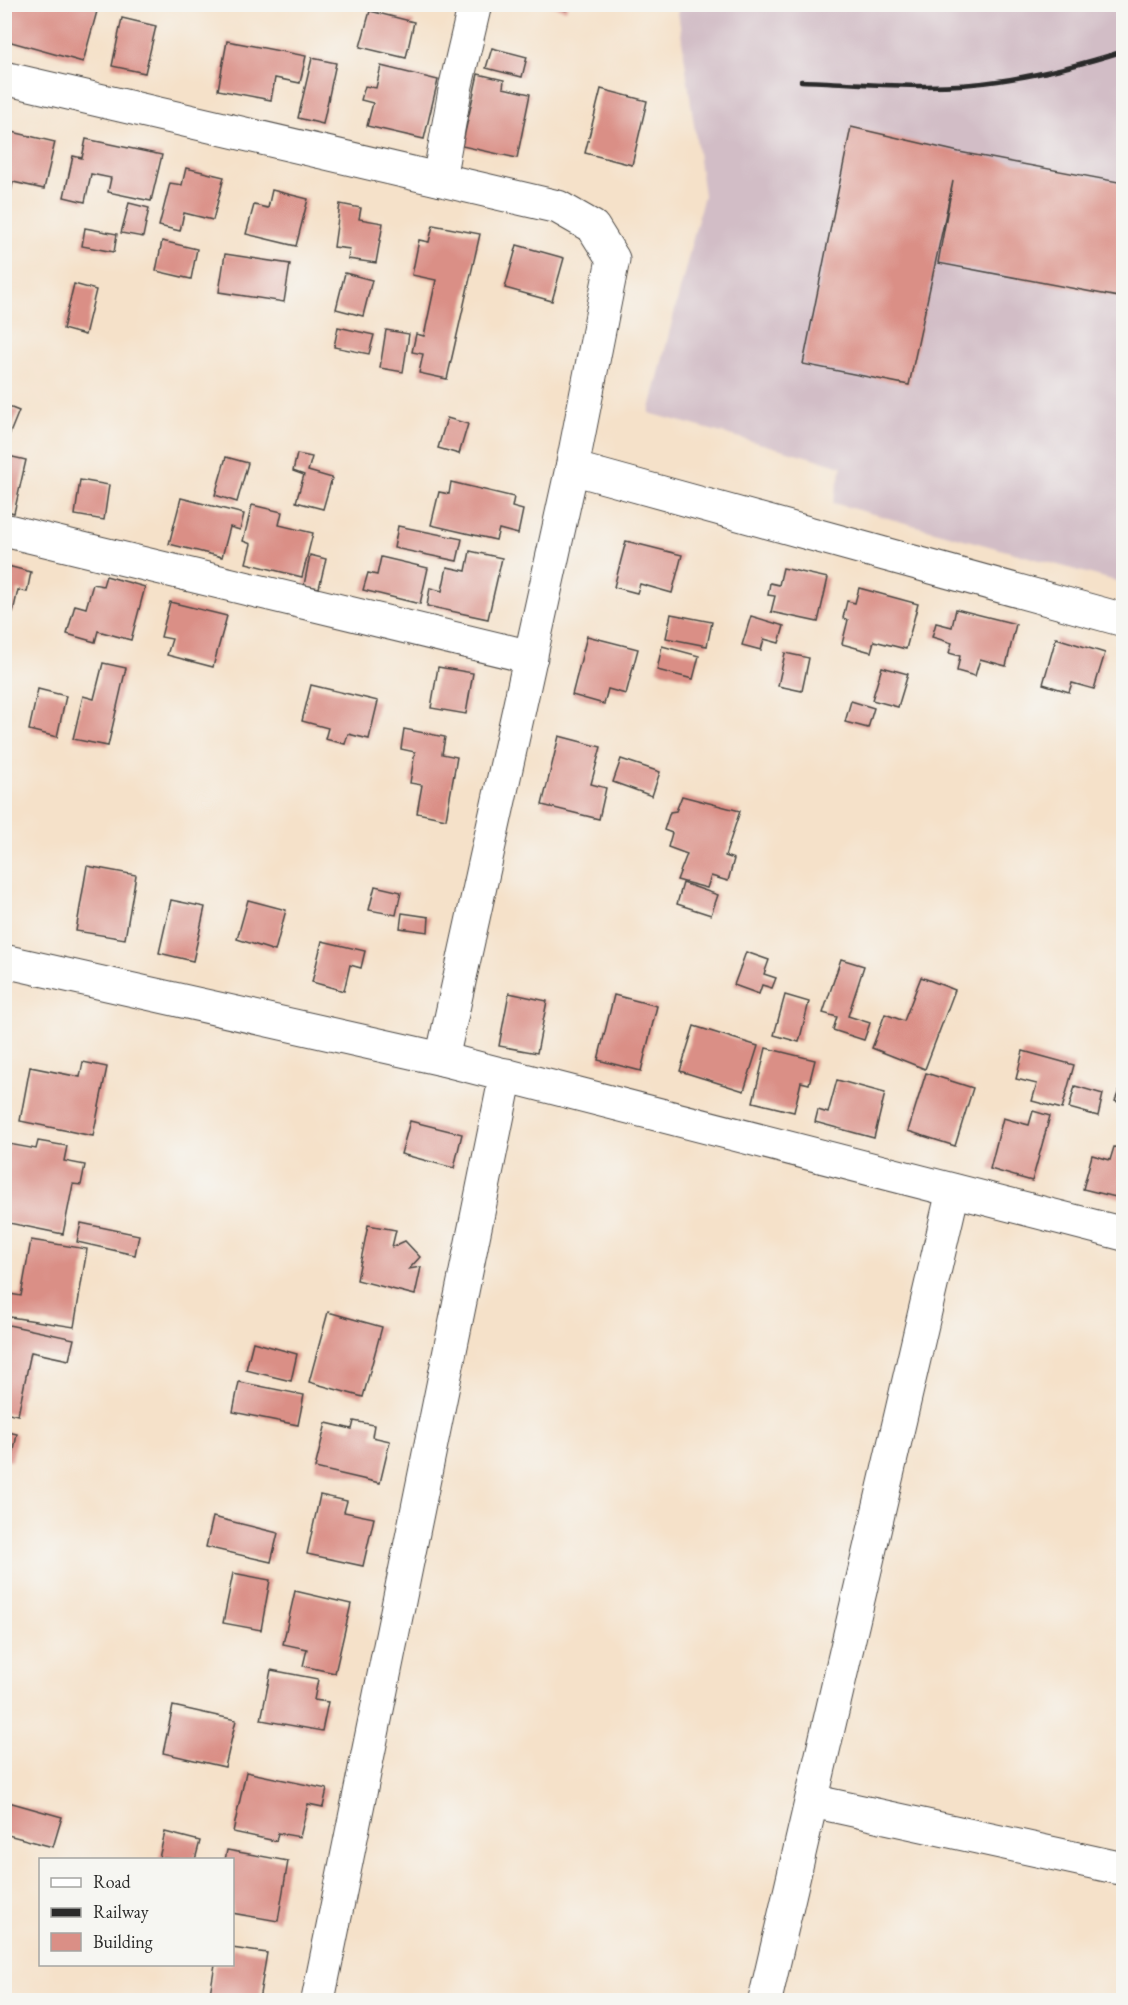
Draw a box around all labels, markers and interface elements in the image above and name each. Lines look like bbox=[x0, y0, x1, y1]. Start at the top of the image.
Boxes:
legend bbox=[39, 1858, 234, 1966]
text: Road bbox=[93, 1870, 132, 1893]
text: Railway bbox=[93, 1900, 149, 1923]
text: Building bbox=[93, 1930, 153, 1953]

